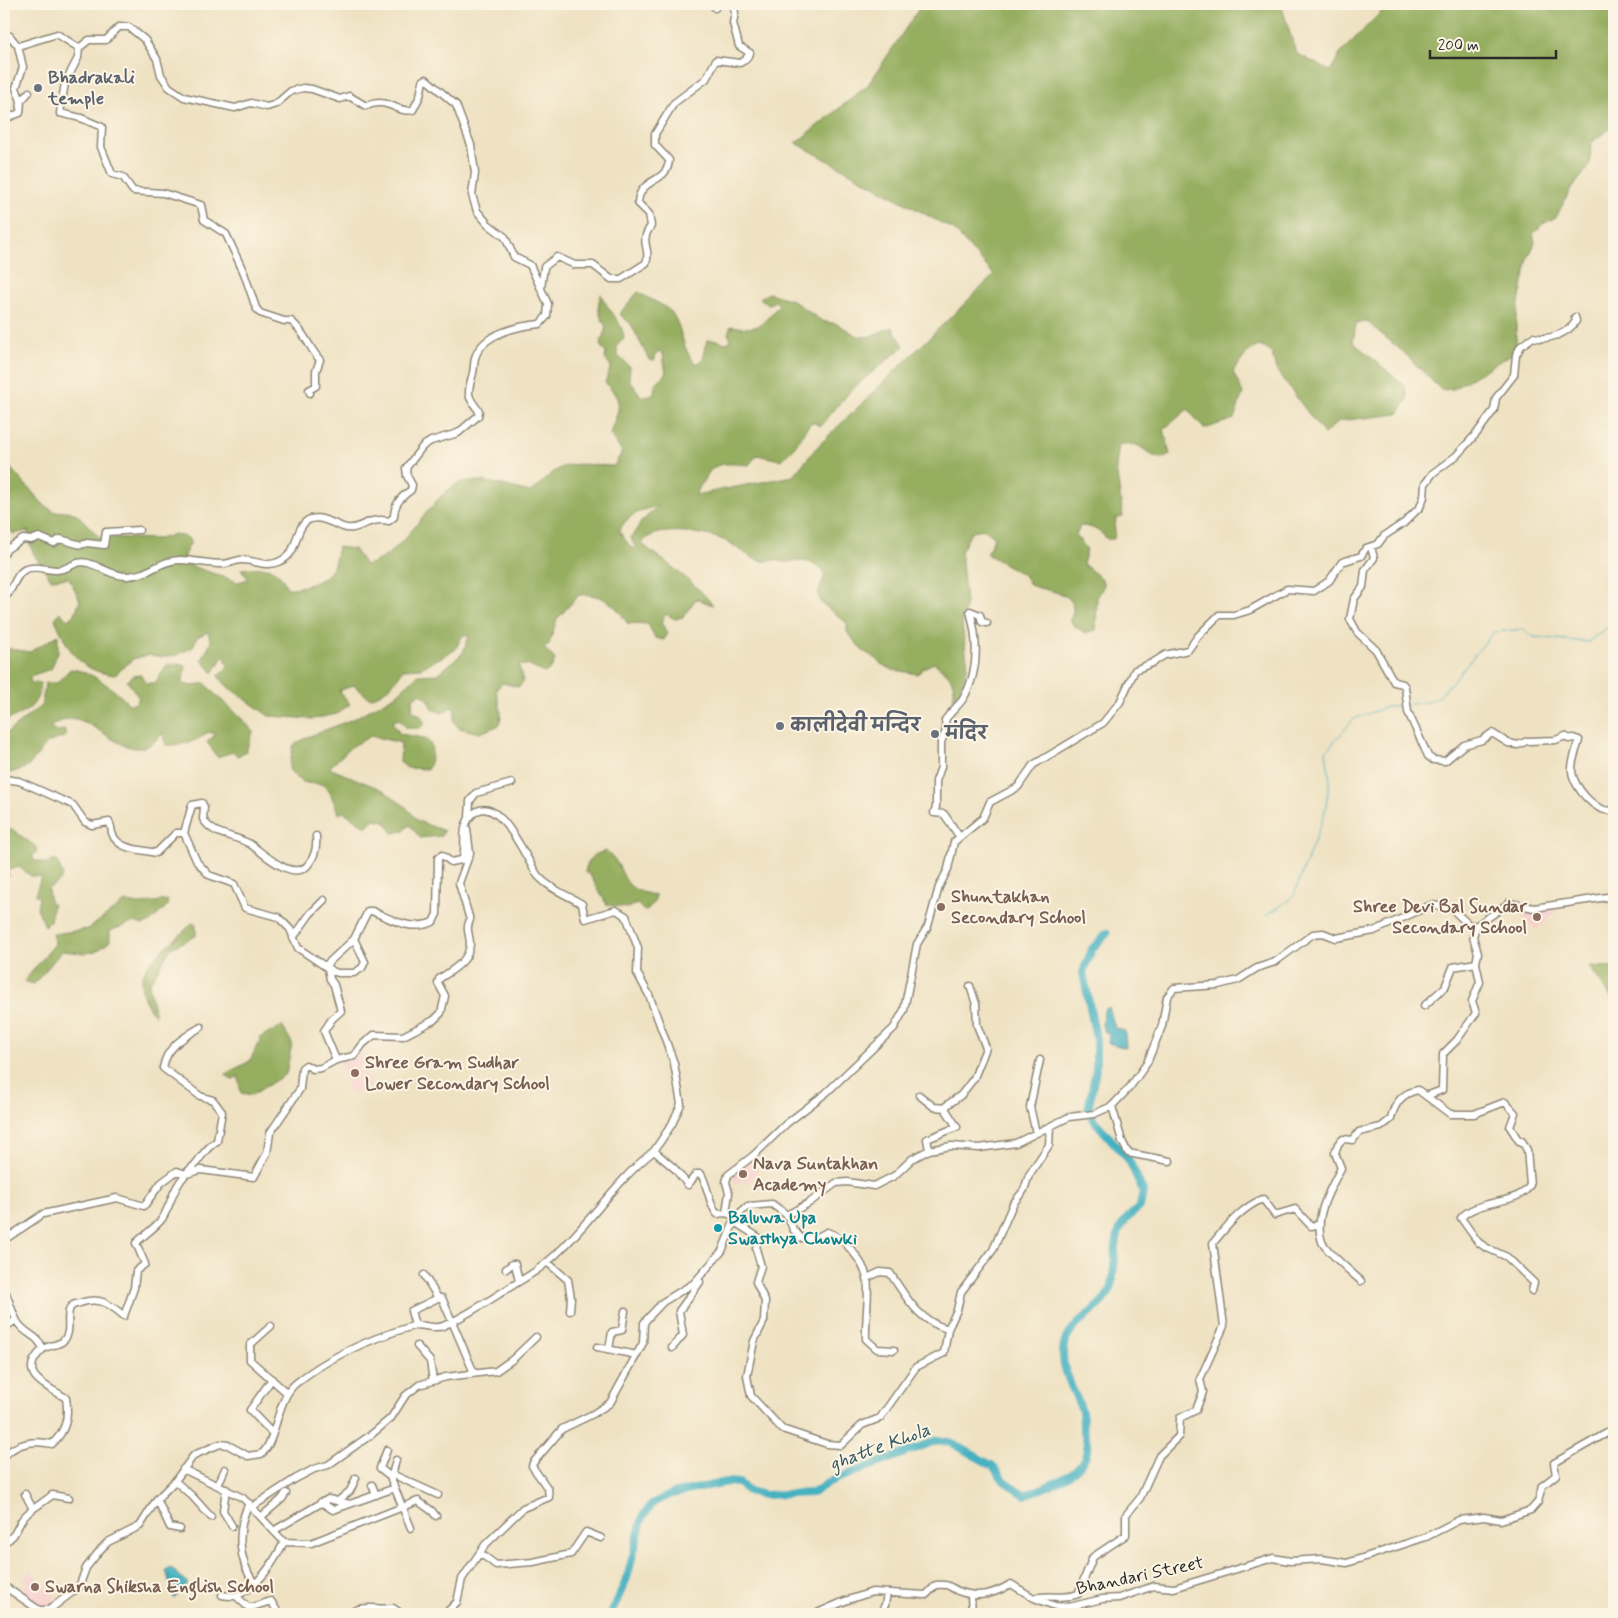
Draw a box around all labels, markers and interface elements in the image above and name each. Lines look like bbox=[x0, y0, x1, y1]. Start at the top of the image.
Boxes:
scale bar bbox=[1430, 28, 1557, 60]
text: 200 m bbox=[1438, 36, 1479, 56]
place label: Bhadrakali temple bbox=[47, 66, 135, 111]
marker: Bhadrakali temple bbox=[32, 82, 44, 94]
place label: कालीदेवी मन्दिर bbox=[790, 710, 922, 738]
place label: मंदिर bbox=[943, 718, 989, 746]
marker: कालीदेवी मन्दिर bbox=[774, 720, 786, 732]
marker: मंदिर bbox=[929, 728, 941, 740]
place label: Shuntakhan Secondary School bbox=[951, 885, 1086, 930]
place label: Shree Devi Bal Sundar Secondary School bbox=[1353, 895, 1528, 940]
marker: Shuntakhan Secondary School bbox=[935, 901, 947, 913]
marker: Shree Devi Bal Sundar Secondary School bbox=[1531, 911, 1543, 923]
place label: Shree Gram Sudhar Lower Secondary School bbox=[365, 1051, 550, 1096]
marker: Shree Gram Sudhar Lower Secondary School bbox=[349, 1067, 361, 1079]
place label: Nava Suntakhan Academy bbox=[753, 1152, 878, 1197]
marker: Nava Suntakhan Academy bbox=[737, 1168, 749, 1180]
place label: Baluwa Upa Swasthya Chowki bbox=[728, 1206, 857, 1251]
marker: Baluwa Upa Swasthya Chowki bbox=[712, 1222, 724, 1234]
water label: ghatte Khola bbox=[826, 1417, 934, 1477]
street label: Bhandari Street bbox=[1074, 1551, 1206, 1601]
place label: Swarna Shiksha English School bbox=[45, 1575, 274, 1601]
marker: Swarna Shiksha English School bbox=[29, 1581, 41, 1593]

